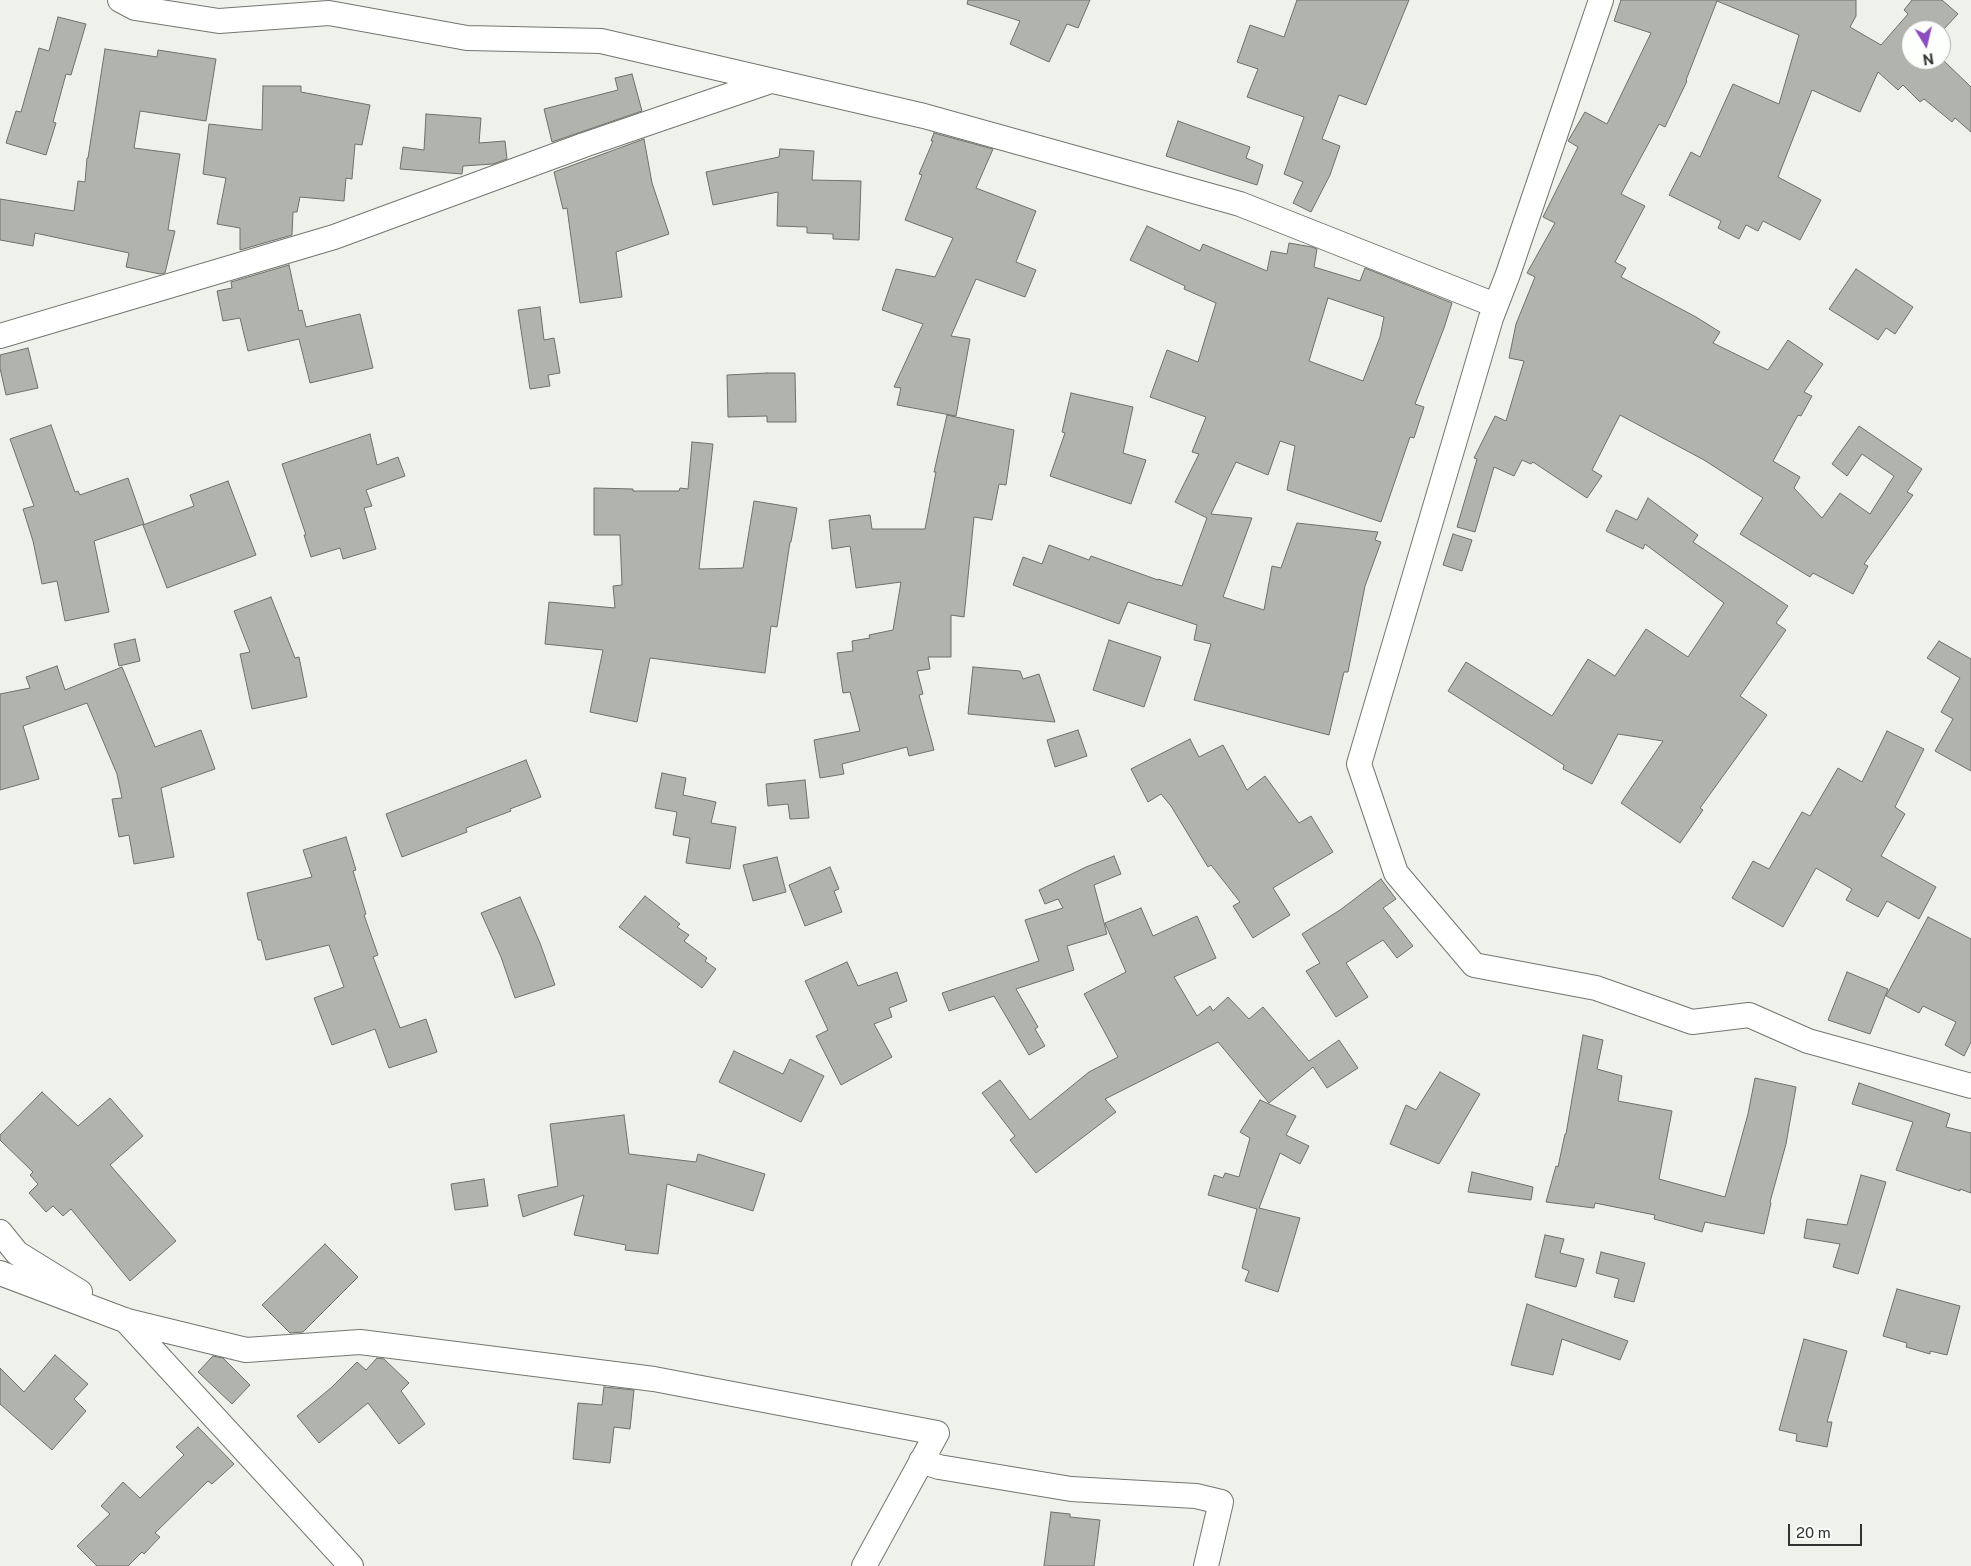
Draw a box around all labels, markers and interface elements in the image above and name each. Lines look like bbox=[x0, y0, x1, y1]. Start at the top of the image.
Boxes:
north arrow bbox=[1901, 20, 1951, 70]
text: N bbox=[1922, 50, 1935, 68]
scale bar bbox=[1791, 1514, 1865, 1546]
text: 20 m bbox=[1796, 1524, 1831, 1541]

